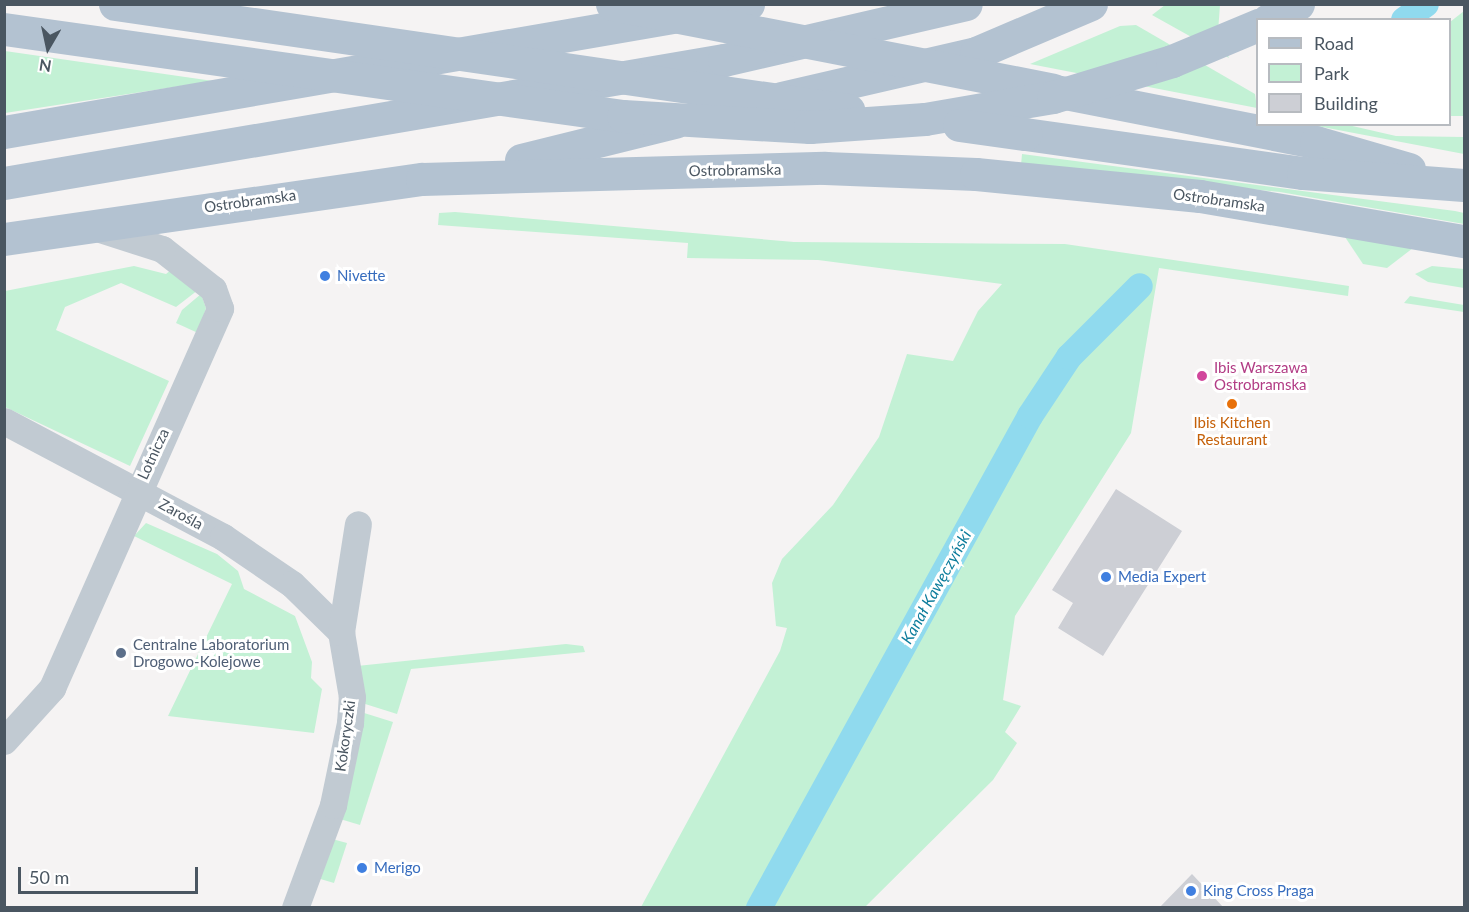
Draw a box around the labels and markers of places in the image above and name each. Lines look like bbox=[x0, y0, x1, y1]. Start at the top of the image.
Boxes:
place label: Nivette bbox=[337, 267, 385, 285]
marker: Nivette bbox=[318, 269, 332, 283]
place label: Ibis Warszawa Ostrobramska bbox=[1214, 358, 1308, 393]
marker: Ibis Warszawa Ostrobramska bbox=[1195, 369, 1209, 383]
marker: Ibis Kitchen Restaurant bbox=[1225, 397, 1239, 411]
place label: Ibis Kitchen Restaurant bbox=[1193, 413, 1271, 448]
place label: Media Expert bbox=[1118, 568, 1206, 586]
marker: Media Expert bbox=[1099, 570, 1113, 584]
place label: Centralne Laboratorium Drogowo-Kolejowe bbox=[133, 635, 289, 670]
marker: Centralne Laboratorium Drogowo-Kolejowe bbox=[114, 646, 128, 660]
place label: Merigo bbox=[374, 859, 421, 877]
marker: Merigo bbox=[355, 861, 369, 875]
place label: King Cross Praga bbox=[1203, 882, 1314, 900]
marker: King Cross Praga bbox=[1184, 884, 1198, 898]

